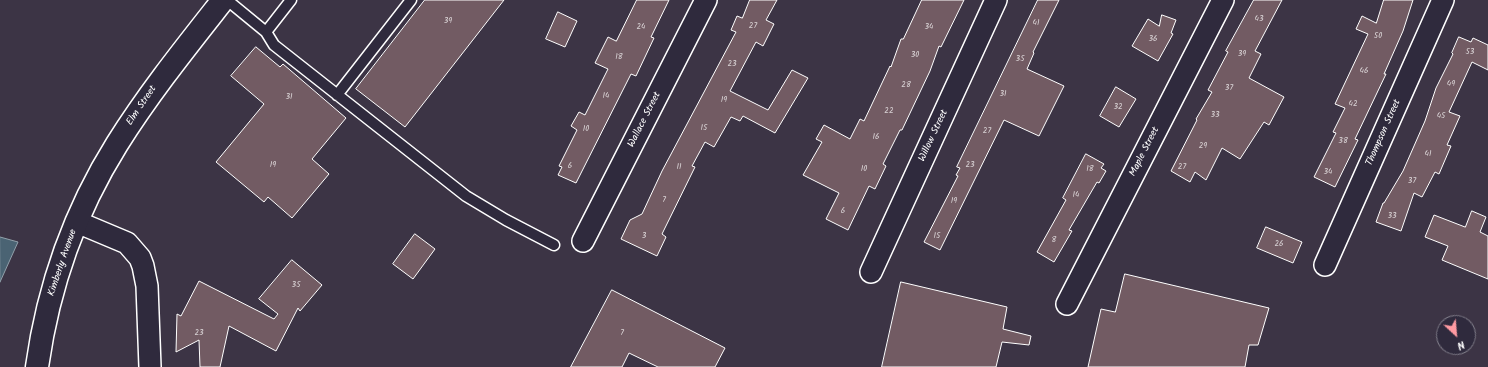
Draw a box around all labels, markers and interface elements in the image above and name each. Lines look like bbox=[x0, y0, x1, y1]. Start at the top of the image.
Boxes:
house number: 43 bbox=[1255, 15, 1263, 25]
house number: 39 bbox=[444, 17, 452, 27]
house number: 41 bbox=[1033, 19, 1039, 29]
house number: 27 bbox=[749, 22, 757, 32]
house number: 24 bbox=[636, 23, 646, 33]
house number: 34 bbox=[925, 23, 933, 33]
house number: 50 bbox=[1374, 32, 1382, 42]
house number: 36 bbox=[1148, 35, 1158, 45]
house number: 53 bbox=[1466, 48, 1474, 58]
house number: 39 bbox=[1238, 50, 1246, 60]
house number: 30 bbox=[911, 51, 919, 61]
house number: 18 bbox=[615, 53, 623, 63]
house number: 35 bbox=[1016, 55, 1024, 65]
house number: 23 bbox=[727, 60, 737, 70]
house number: 46 bbox=[1360, 67, 1368, 77]
house number: 49 bbox=[1447, 80, 1455, 90]
house number: 28 bbox=[901, 81, 911, 91]
street label: Elm Street bbox=[124, 84, 160, 128]
house number: 37 bbox=[1225, 84, 1233, 94]
street label: Wallace Street bbox=[626, 90, 664, 150]
house number: 31 bbox=[999, 90, 1007, 100]
house number: 14 bbox=[603, 92, 609, 102]
house number: 31 bbox=[285, 93, 293, 103]
house number: 19 bbox=[721, 96, 727, 106]
street label: Thompson Street bbox=[1364, 98, 1404, 168]
house number: 42 bbox=[1348, 100, 1358, 110]
house number: 32 bbox=[1113, 103, 1123, 113]
house number: 22 bbox=[884, 107, 894, 117]
street label: Willow Street bbox=[917, 108, 951, 164]
house number: 33 bbox=[1210, 111, 1220, 121]
house number: 45 bbox=[1437, 112, 1445, 122]
house number: 15 bbox=[701, 124, 707, 134]
house number: 10 bbox=[583, 125, 589, 135]
street label: Maple Street bbox=[1127, 125, 1163, 179]
house number: 27 bbox=[983, 127, 991, 137]
house number: 16 bbox=[873, 133, 879, 143]
house number: 38 bbox=[1338, 137, 1348, 147]
house number: 29 bbox=[1199, 142, 1207, 152]
house number: 41 bbox=[1425, 150, 1431, 160]
house number: 19 bbox=[270, 161, 276, 171]
house number: 23 bbox=[965, 161, 975, 171]
house number: 6 bbox=[568, 162, 572, 172]
house number: 11 bbox=[676, 163, 682, 173]
house number: 27 bbox=[1178, 163, 1186, 173]
house number: 10 bbox=[861, 165, 867, 175]
house number: 18 bbox=[1086, 165, 1094, 175]
house number: 34 bbox=[1324, 168, 1332, 178]
house number: 37 bbox=[1408, 177, 1416, 187]
house number: 14 bbox=[1073, 191, 1079, 201]
house number: 7 bbox=[662, 196, 666, 206]
house number: 19 bbox=[951, 197, 957, 207]
house number: 6 bbox=[841, 207, 845, 217]
house number: 33 bbox=[1387, 212, 1397, 222]
street label: Kimberly Avenue bbox=[46, 228, 80, 298]
house number: 3 bbox=[642, 232, 646, 242]
house number: 15 bbox=[934, 232, 940, 242]
house number: 8 bbox=[1052, 236, 1056, 246]
house number: 26 bbox=[1274, 240, 1284, 250]
house number: 35 bbox=[292, 281, 300, 291]
north arrow bbox=[1436, 315, 1476, 355]
house number: 23 bbox=[194, 329, 204, 339]
house number: 7 bbox=[620, 329, 624, 339]
text: N bbox=[1454, 335, 1468, 354]

